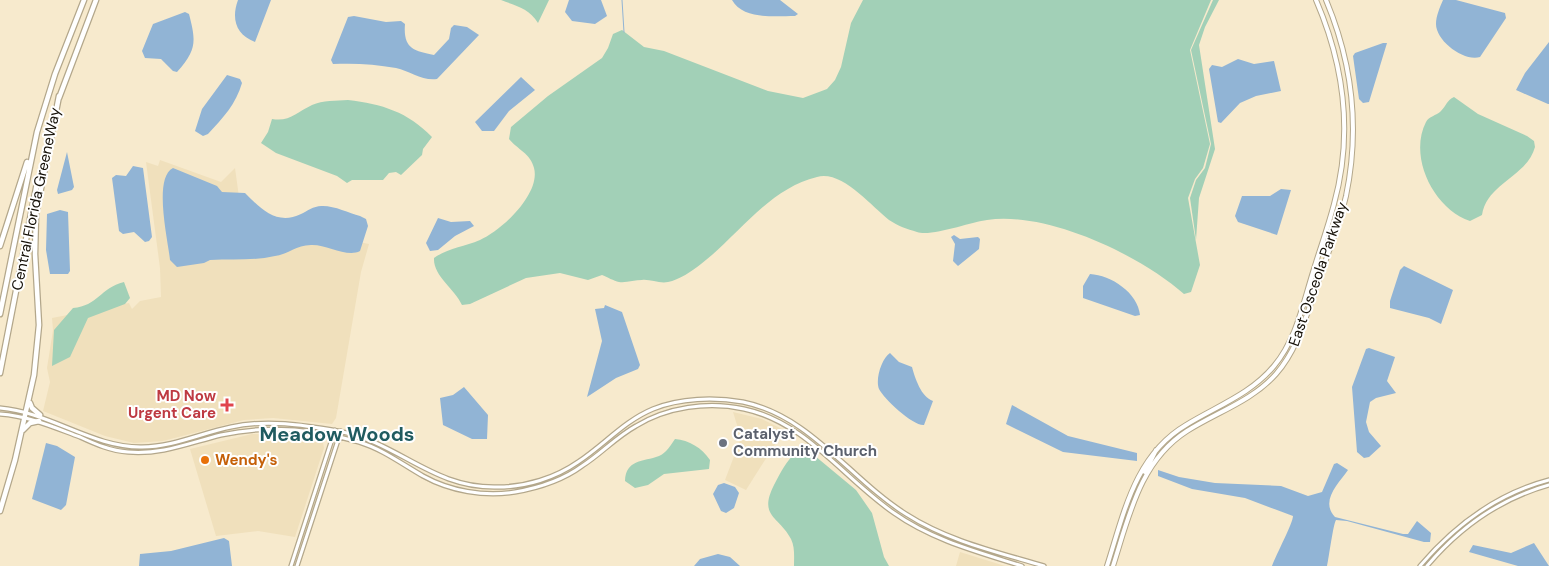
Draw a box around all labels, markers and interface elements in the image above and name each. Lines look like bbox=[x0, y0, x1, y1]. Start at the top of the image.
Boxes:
street label: Central Florida GreeneWay bbox=[7, 105, 65, 292]
street label: East Osceola Parkway bbox=[1284, 199, 1352, 349]
place label: MD Now Urgent Care bbox=[128, 386, 217, 423]
marker: MD Now Urgent Care bbox=[220, 398, 234, 412]
district label: Meadow Woods bbox=[260, 421, 414, 447]
place label: Catalyst Community Church bbox=[733, 424, 877, 461]
marker: Catalyst Community Church bbox=[717, 437, 729, 449]
place label: Wendy's bbox=[215, 450, 278, 470]
marker: Wendy's bbox=[199, 454, 211, 466]

